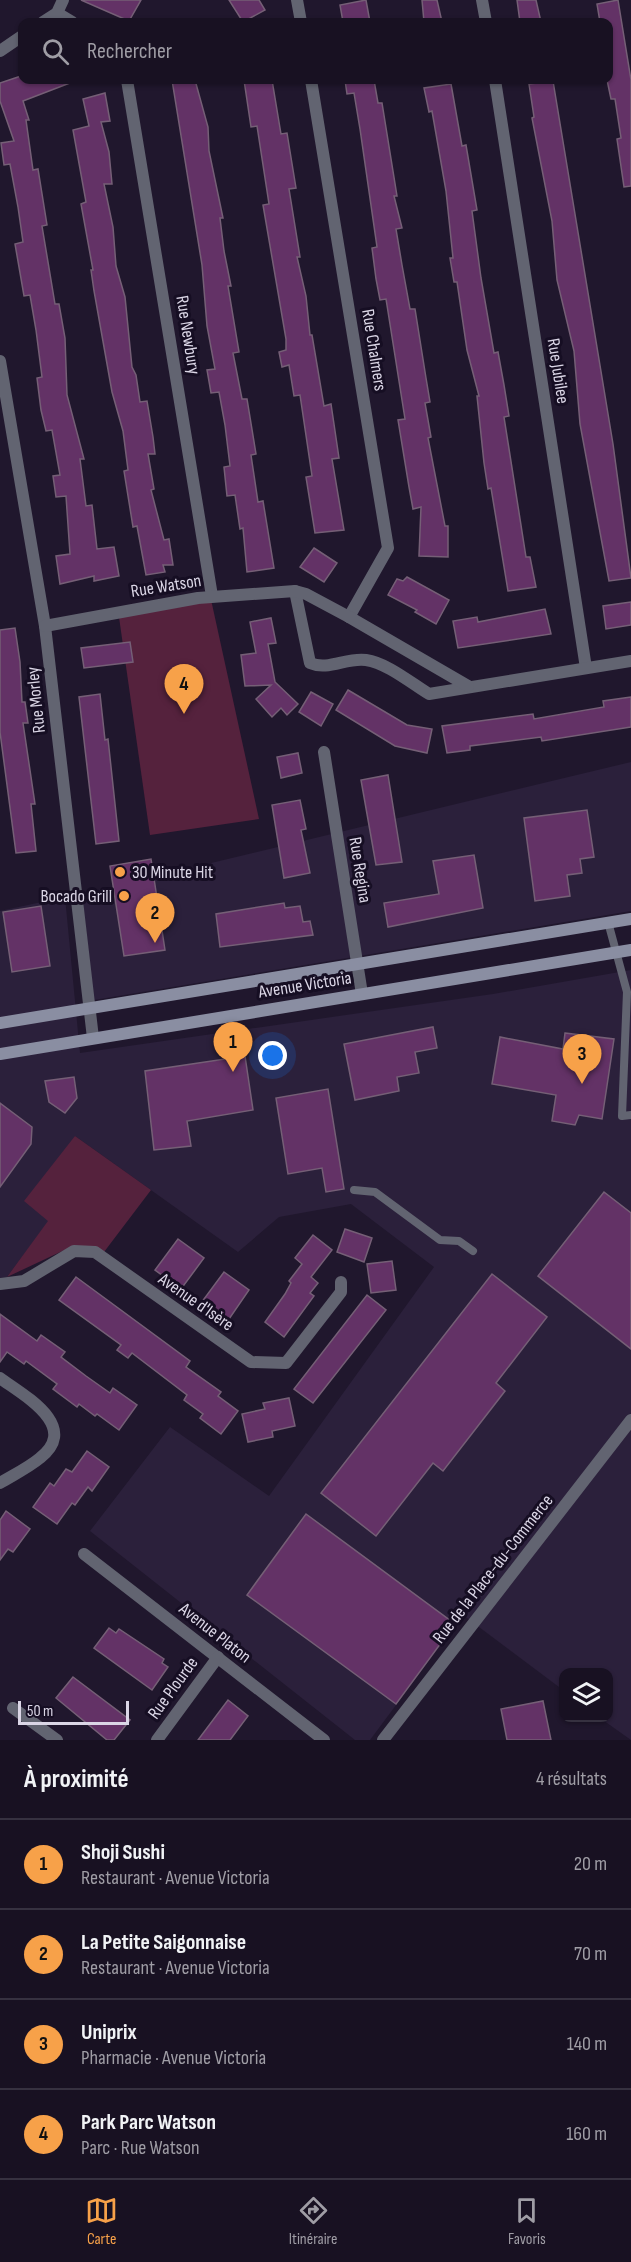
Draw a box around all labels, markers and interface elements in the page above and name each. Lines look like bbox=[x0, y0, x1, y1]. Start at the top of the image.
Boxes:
search box bbox=[18, 18, 613, 84]
icon: search bbox=[39, 35, 72, 68]
text: Rechercher bbox=[87, 38, 172, 65]
street label: Rue Newbury bbox=[171, 294, 205, 376]
street label: Rue Chalmers bbox=[357, 307, 391, 393]
street label: Rue Jubilee bbox=[542, 337, 574, 405]
street label: Rue Watson bbox=[129, 570, 203, 602]
pin: 4 bbox=[164, 664, 204, 714]
street label: Rue Morley bbox=[22, 666, 50, 734]
street label: Rue Regina bbox=[344, 836, 376, 905]
place label: 30 Minute Hit bbox=[132, 862, 214, 883]
marker: 30 Minute Hit bbox=[113, 865, 127, 879]
place label: Bocado Grill bbox=[41, 886, 112, 907]
marker: Bocado Grill bbox=[117, 889, 131, 903]
pin: 2 bbox=[136, 894, 174, 943]
street label: Avenue Victoria bbox=[256, 967, 353, 1003]
pin: 1 bbox=[214, 1022, 252, 1072]
pin: 3 bbox=[562, 1034, 602, 1084]
your location bbox=[258, 1041, 287, 1070]
street label: Avenue d'Isère bbox=[154, 1268, 238, 1335]
street label: Rue de la Place-du-Commerce bbox=[428, 1491, 558, 1647]
street label: Avenue Platon bbox=[174, 1598, 255, 1668]
street label: Rue Plourde bbox=[143, 1653, 203, 1723]
map controls bbox=[559, 1668, 613, 1722]
button: layers bbox=[559, 1668, 613, 1722]
scale bar bbox=[18, 1698, 129, 1726]
text: 50 m bbox=[27, 1702, 53, 1721]
text: À proximité bbox=[24, 1764, 129, 1795]
text: 4 résultats bbox=[536, 1767, 607, 1791]
text: Shoji Sushi bbox=[81, 1839, 165, 1866]
text: 1 bbox=[40, 1852, 47, 1876]
text: 20 m bbox=[574, 1852, 607, 1876]
text: Restaurant · Avenue Victoria bbox=[81, 1866, 270, 1890]
text: La Petite Saigonnaise bbox=[81, 1929, 246, 1956]
text: 2 bbox=[39, 1942, 48, 1966]
text: 70 m bbox=[574, 1942, 607, 1966]
text: Restaurant · Avenue Victoria bbox=[81, 1956, 270, 1980]
text: Uniprix bbox=[81, 2019, 137, 2046]
text: 3 bbox=[39, 2032, 48, 2056]
text: 140 m bbox=[567, 2032, 607, 2056]
text: Pharmacie · Avenue Victoria bbox=[81, 2046, 266, 2070]
text: Park Parc Watson bbox=[81, 2109, 216, 2136]
text: 4 bbox=[39, 2122, 48, 2146]
text: 160 m bbox=[566, 2122, 607, 2146]
text: Parc · Rue Watson bbox=[81, 2136, 200, 2160]
tab: Carte bbox=[85, 2194, 118, 2249]
tab: Itinéraire bbox=[289, 2194, 337, 2249]
tab: Favoris bbox=[508, 2194, 546, 2249]

